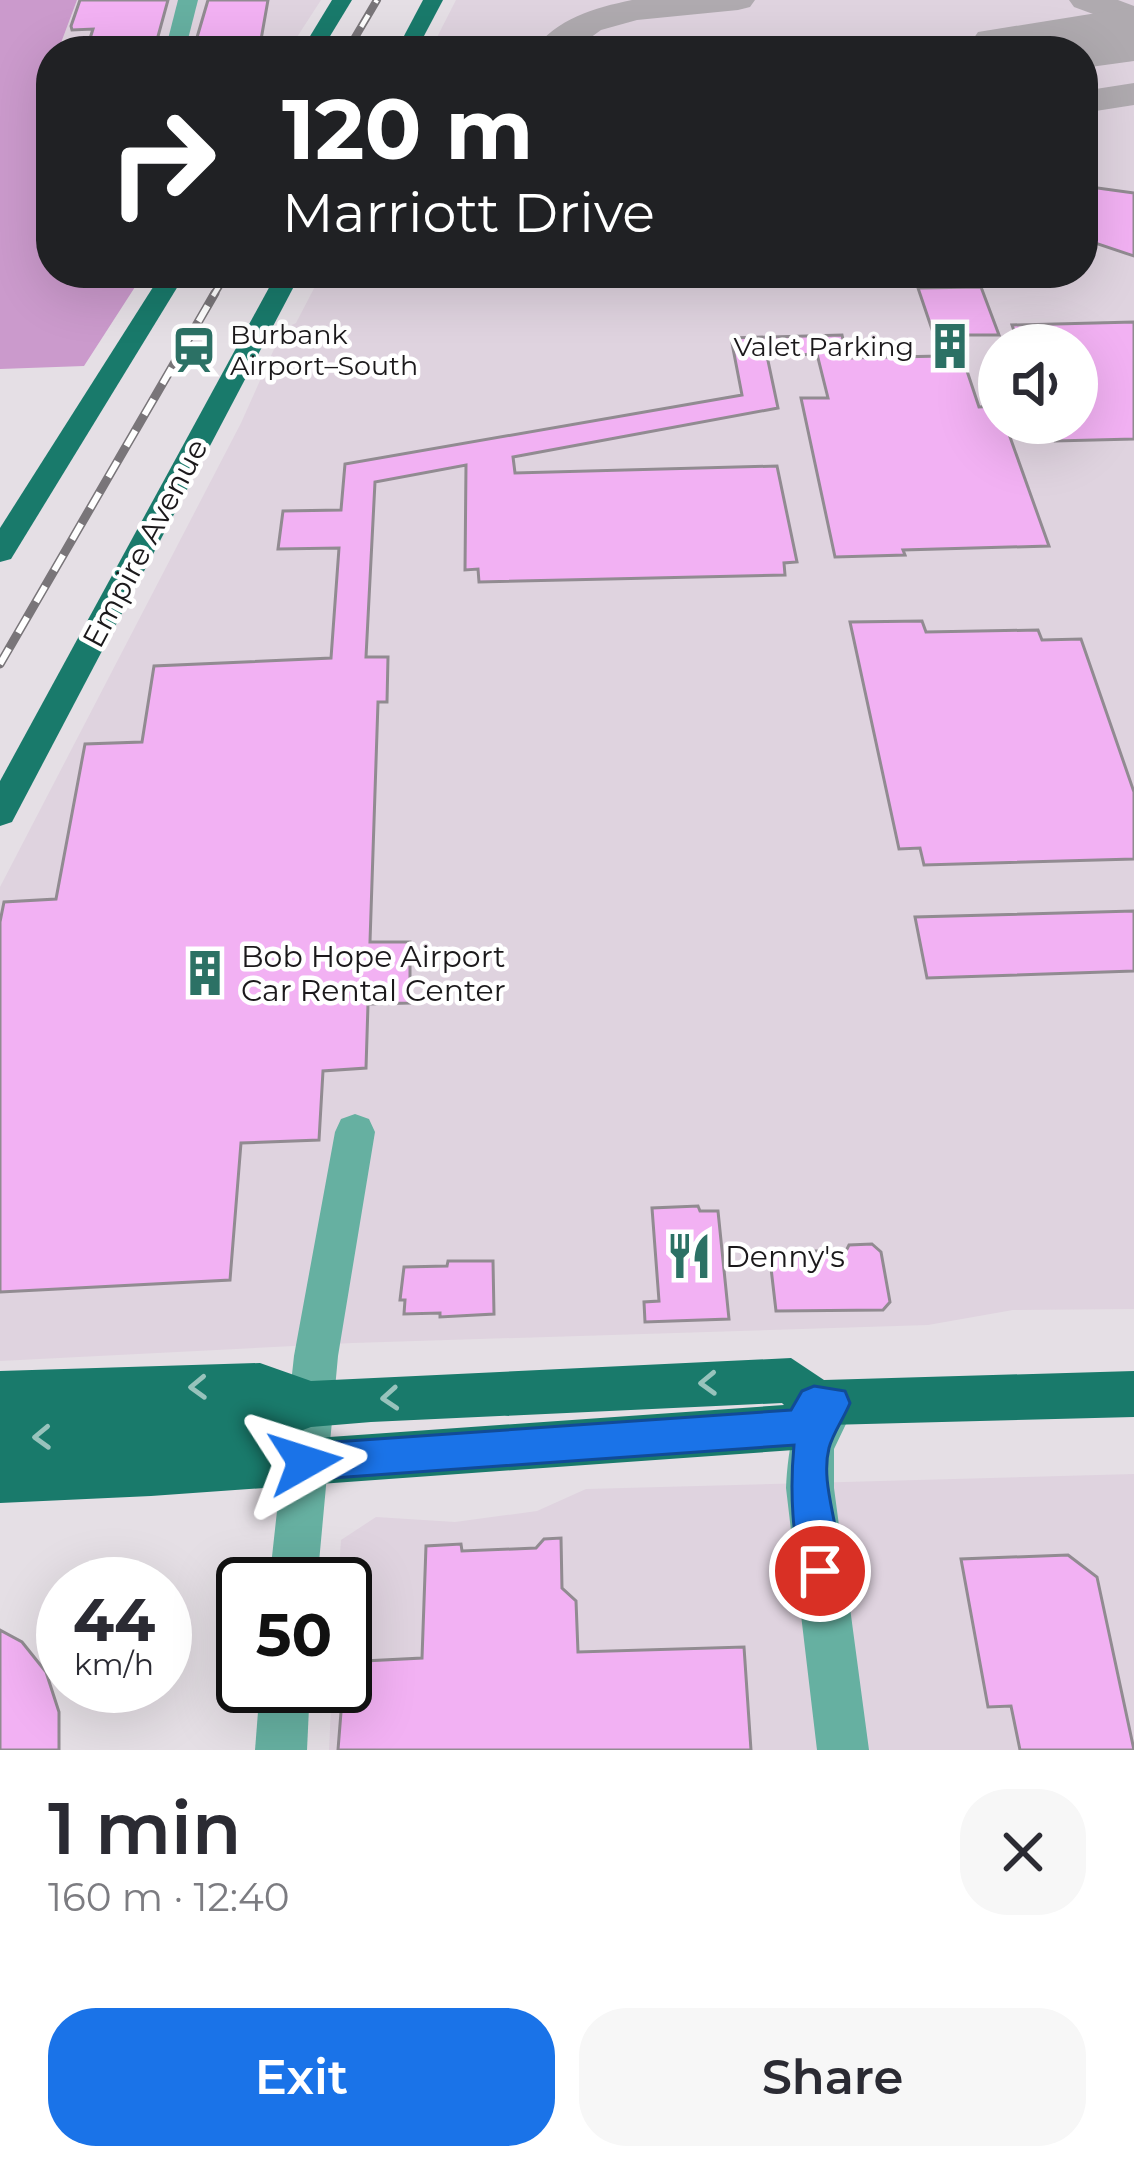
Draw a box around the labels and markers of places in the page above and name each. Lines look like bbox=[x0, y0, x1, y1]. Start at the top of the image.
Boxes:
place label: Burbank Airport–South bbox=[230, 318, 418, 382]
building icon: Valet Parking bbox=[925, 321, 975, 371]
station icon: Burbank Airport–South bbox=[169, 325, 219, 375]
place label: Valet Parking bbox=[733, 330, 914, 363]
place label: Bob Hope Airport Car Rental Center bbox=[241, 938, 506, 1009]
building icon: Bob Hope Airport Car Rental Center bbox=[180, 948, 230, 998]
restaurant icon: Denny's bbox=[664, 1231, 714, 1281]
place label: Denny's bbox=[725, 1238, 845, 1275]
pin bbox=[769, 1520, 871, 1622]

